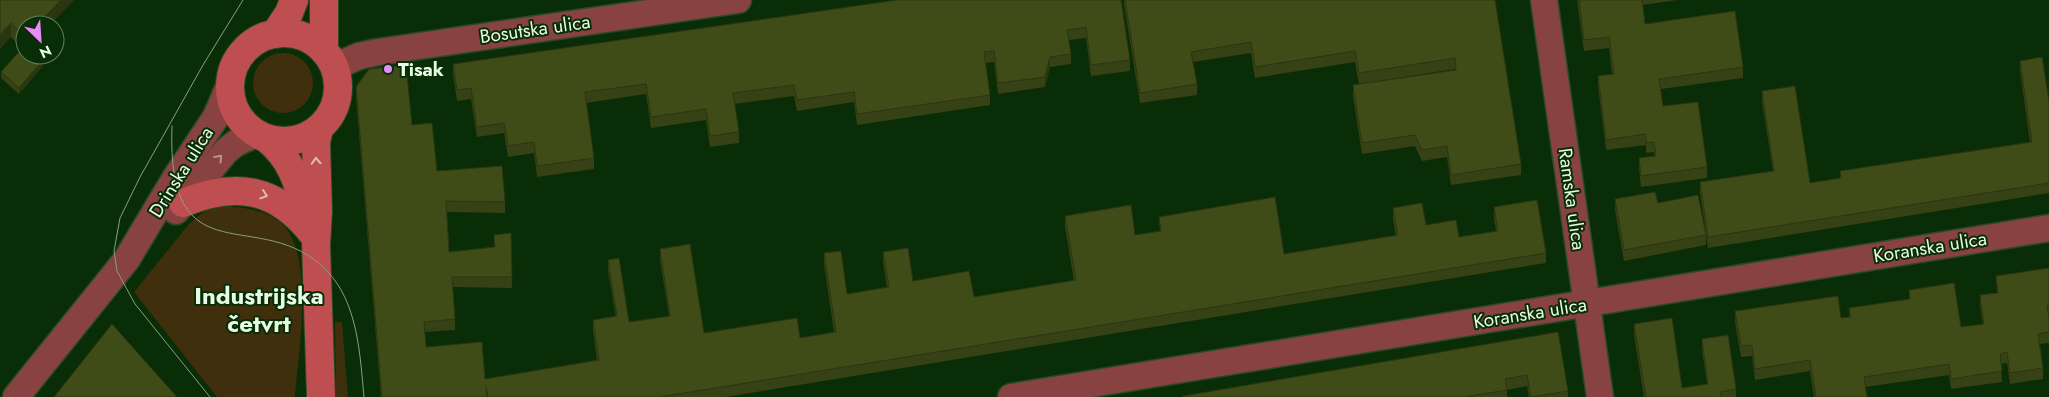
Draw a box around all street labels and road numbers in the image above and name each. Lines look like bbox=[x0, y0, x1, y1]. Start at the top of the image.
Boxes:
street label: Bosutska ulica bbox=[478, 8, 592, 50]
street label: Drinska ulica bbox=[142, 121, 220, 223]
street label: Ramska ulica bbox=[1551, 146, 1593, 252]
street label: Koranska ulica bbox=[1871, 225, 1989, 269]
street label: Koranska ulica bbox=[1471, 291, 1589, 335]

